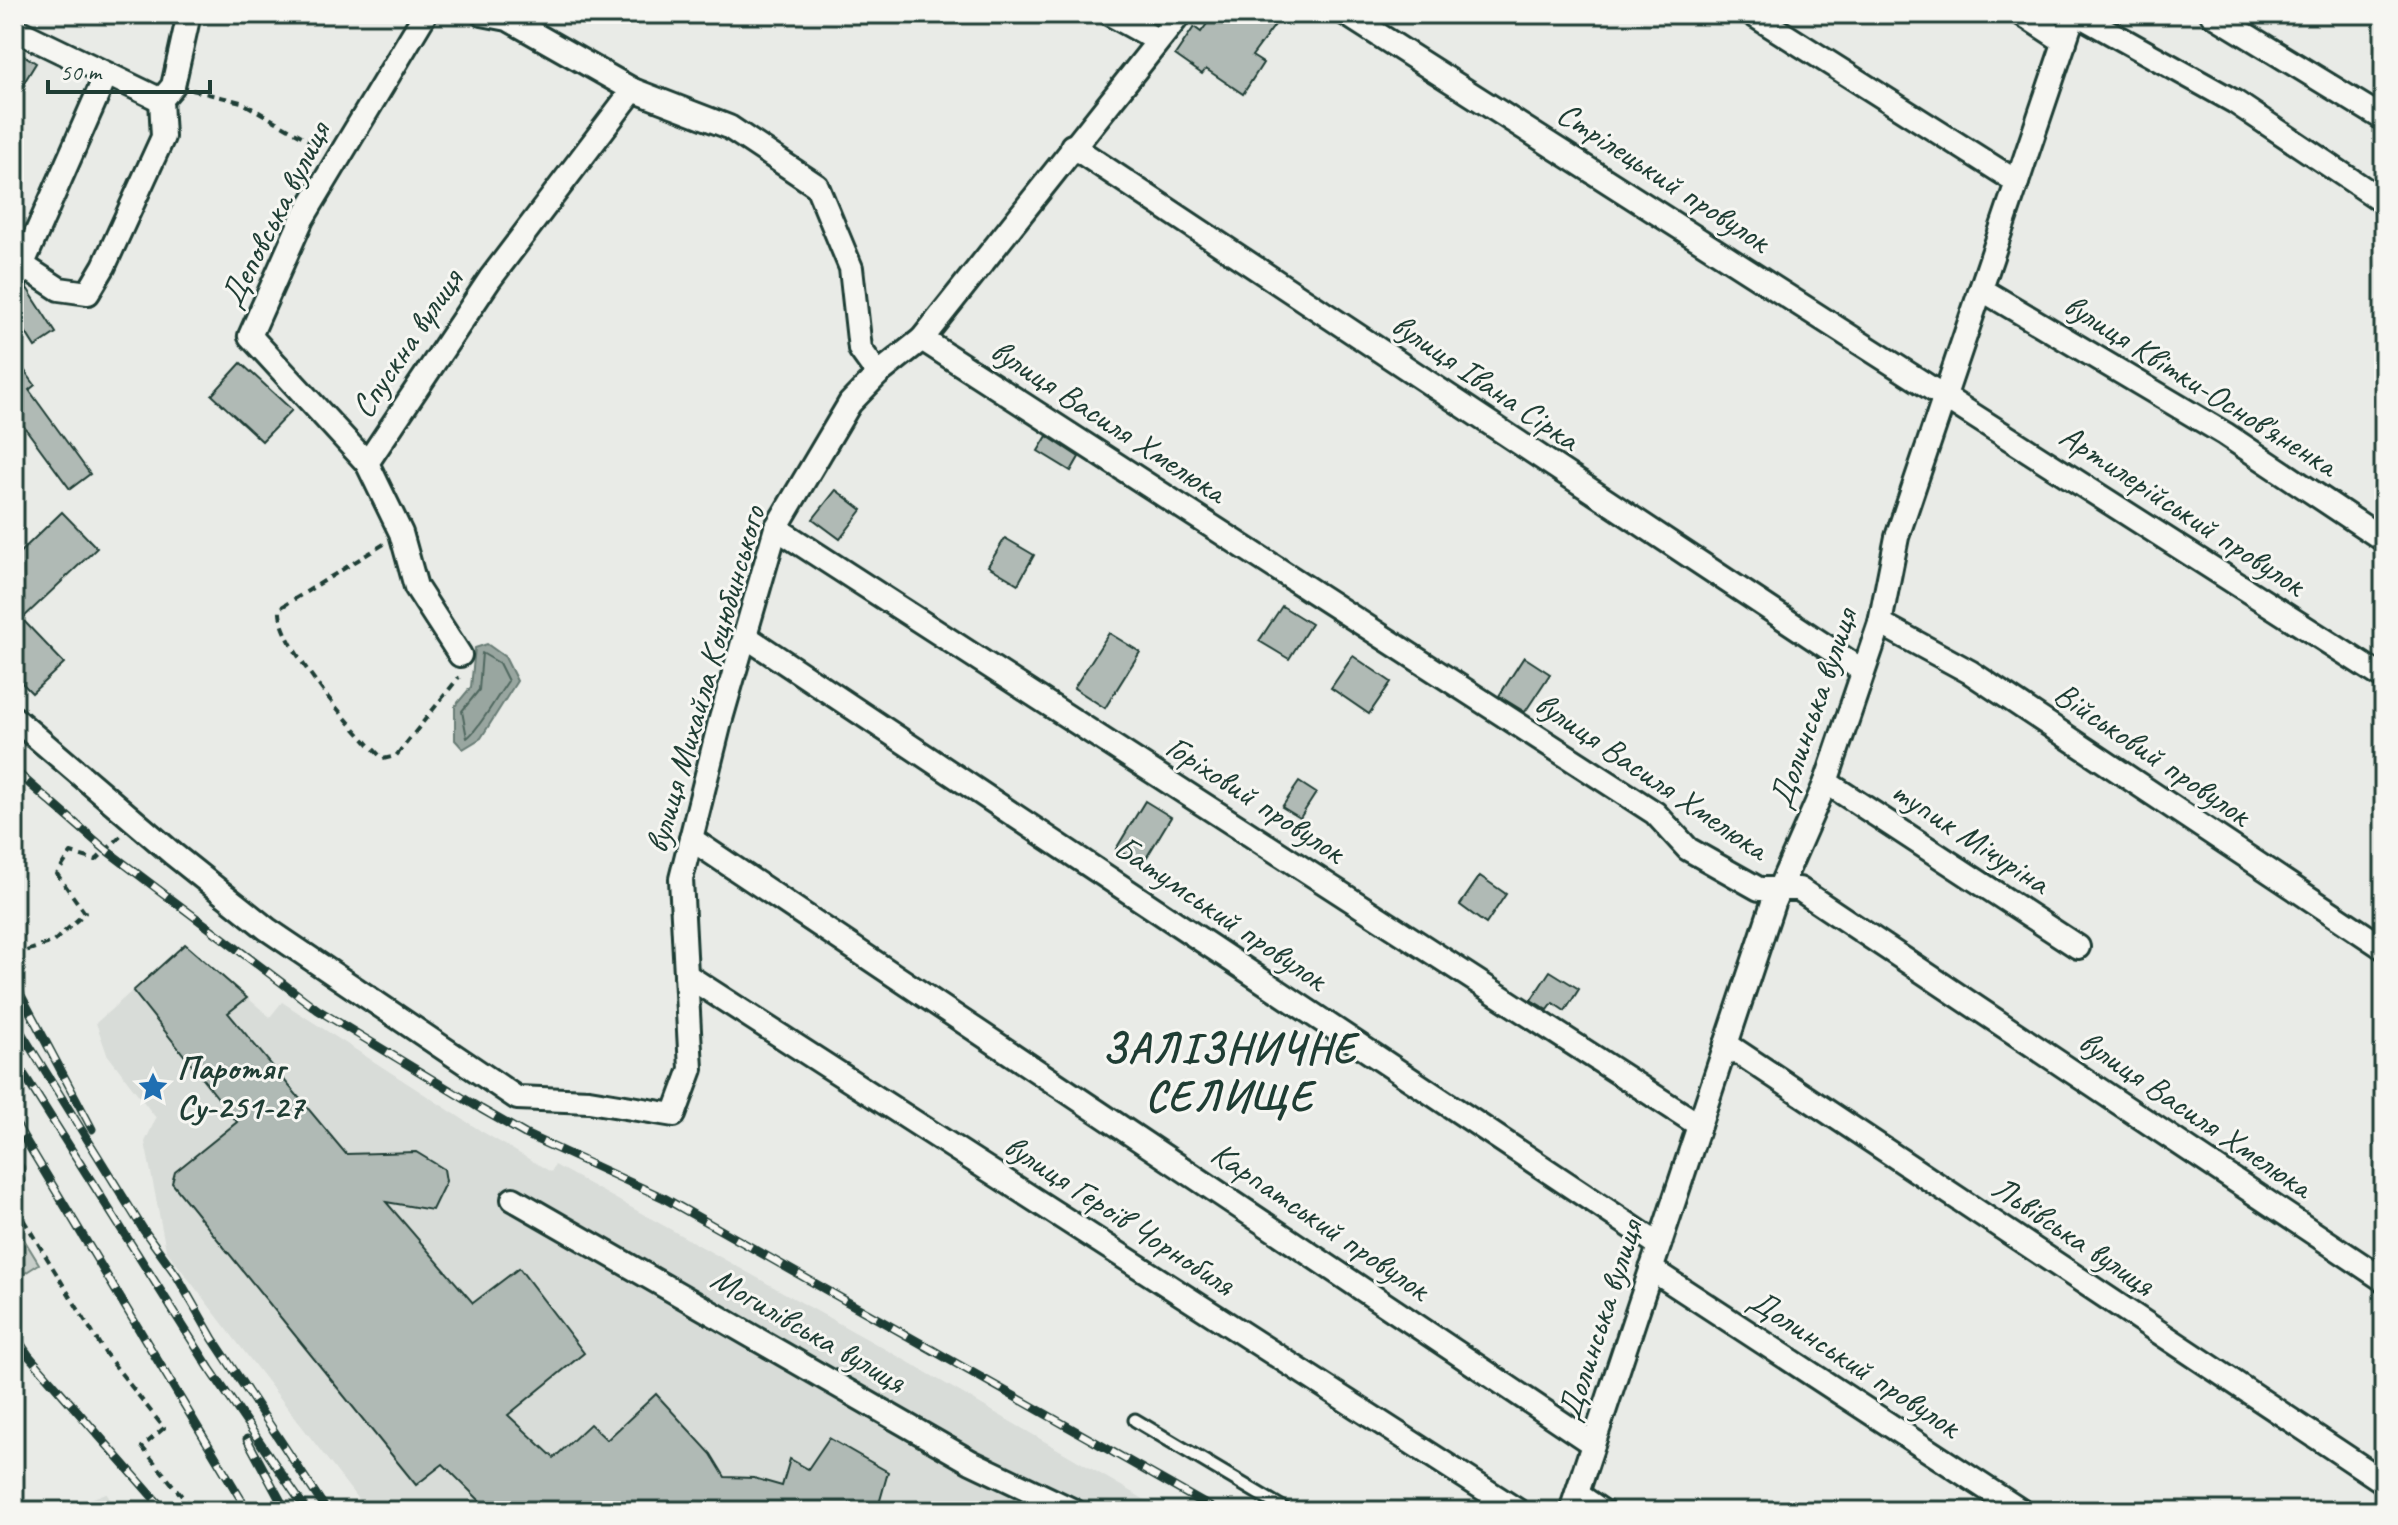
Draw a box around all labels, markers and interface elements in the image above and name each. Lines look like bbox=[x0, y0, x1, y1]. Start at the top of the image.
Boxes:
scale bar bbox=[48, 44, 210, 94]
text: 50 m bbox=[60, 57, 103, 87]
street label: Стрілецький провулок bbox=[1549, 91, 1781, 263]
street label: Деповська вулиця bbox=[209, 112, 341, 314]
street label: Спускна вулиця bbox=[341, 259, 473, 426]
street label: вулиця Квітки-Основ'яненка bbox=[2056, 283, 2348, 488]
street label: вулиця Івана Сірка bbox=[1384, 303, 1590, 461]
street label: вулиця Василя Хмелюка bbox=[983, 328, 1237, 514]
street label: Артилерійський провулок bbox=[2052, 414, 2316, 606]
street label: вулиця Михайла Коцюбинського bbox=[634, 499, 775, 857]
street label: Долинська вулиця bbox=[1758, 600, 1867, 814]
street label: Військовий провулок bbox=[2046, 672, 2261, 836]
street label: вулиця Василя Хмелюка bbox=[1527, 682, 1779, 871]
street label: Горіховий провулок bbox=[1158, 725, 1355, 874]
street label: тупик Мічуріна bbox=[1884, 769, 2060, 905]
street label: Батумський провулок bbox=[1106, 825, 1338, 1001]
street label: вулиця Василя Хмелюка bbox=[2071, 1020, 2323, 1209]
district label: ЗАЛІЗНИЧНЕ СЕЛИЩЕ bbox=[1102, 1022, 1360, 1123]
place label: Паротяг Су-251-27 bbox=[177, 1046, 307, 1128]
place icon: Паротяг Су-251-27 bbox=[136, 1070, 170, 1104]
street label: вулиця Героїв Чорнобиля bbox=[996, 1124, 1245, 1306]
street label: Карпатський провулок bbox=[1203, 1131, 1440, 1311]
street label: Львівська вулиця bbox=[1984, 1165, 2165, 1306]
street label: Долинська вулиця bbox=[1547, 1212, 1653, 1426]
street label: Могилівська вулиця bbox=[704, 1256, 915, 1403]
street label: Долинський провулок bbox=[1741, 1278, 1971, 1448]

